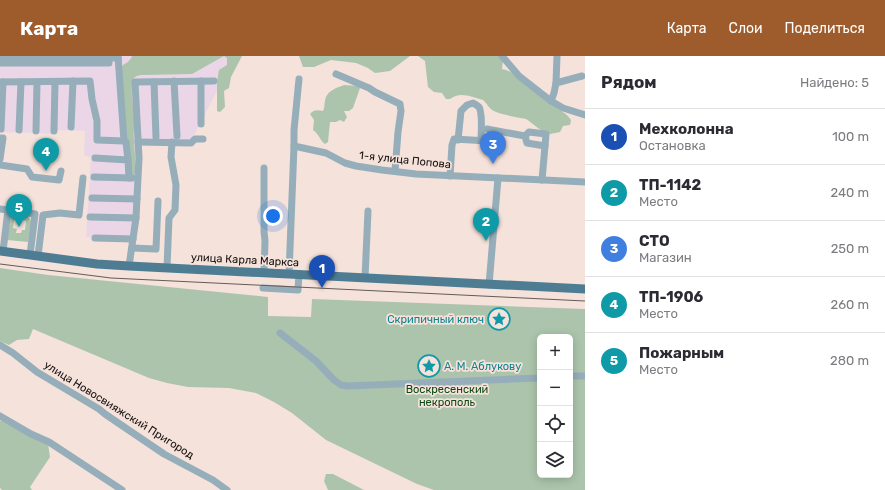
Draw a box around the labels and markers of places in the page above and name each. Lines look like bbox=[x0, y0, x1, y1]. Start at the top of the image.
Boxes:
pin: 3 bbox=[480, 131, 506, 164]
pin: 4 bbox=[33, 138, 59, 171]
pin: 5 bbox=[6, 194, 32, 227]
pin: 2 bbox=[473, 208, 499, 241]
pin: 1 bbox=[309, 255, 335, 288]
place icon: Скрипичный ключ bbox=[486, 306, 512, 332]
place label: Скрипичный ключ bbox=[387, 313, 484, 326]
place icon: А. М. Аблукову bbox=[416, 353, 442, 379]
place label: А. М. Аблукову bbox=[444, 360, 521, 373]

